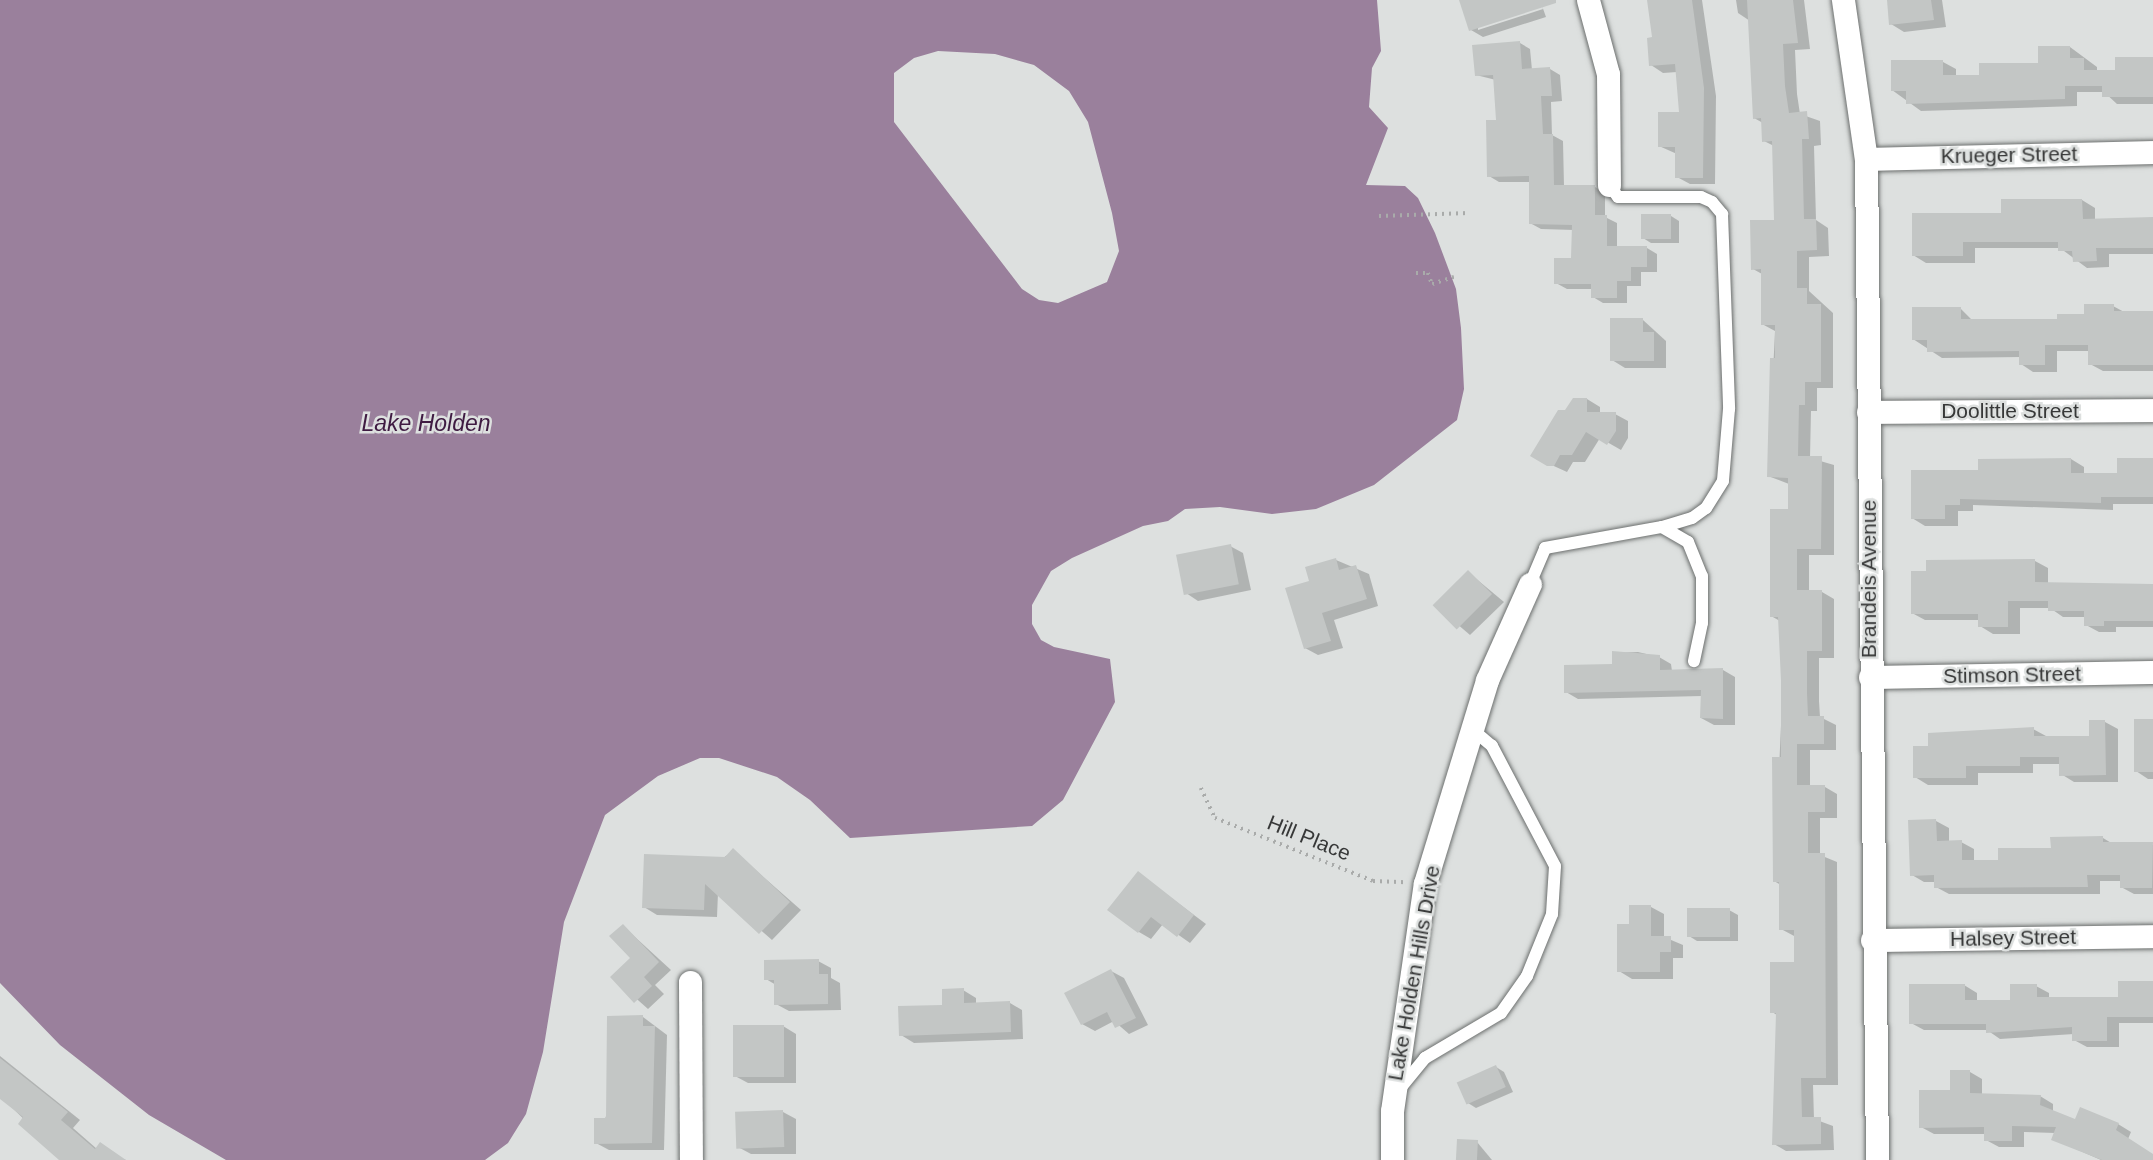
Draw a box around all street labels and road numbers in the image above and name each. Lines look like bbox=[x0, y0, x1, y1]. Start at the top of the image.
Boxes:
street label: Krueger Street bbox=[1941, 141, 2077, 169]
street label: Doolittle Street bbox=[1941, 398, 2079, 424]
street label: Brandeis Avenue bbox=[1856, 499, 1882, 659]
street label: Stimson Street bbox=[1943, 661, 2081, 689]
street label: Hill Place bbox=[1264, 810, 1354, 866]
street label: Lake Holden Hills Drive bbox=[1383, 863, 1445, 1083]
street label: Halsey Street bbox=[1950, 924, 2076, 952]

